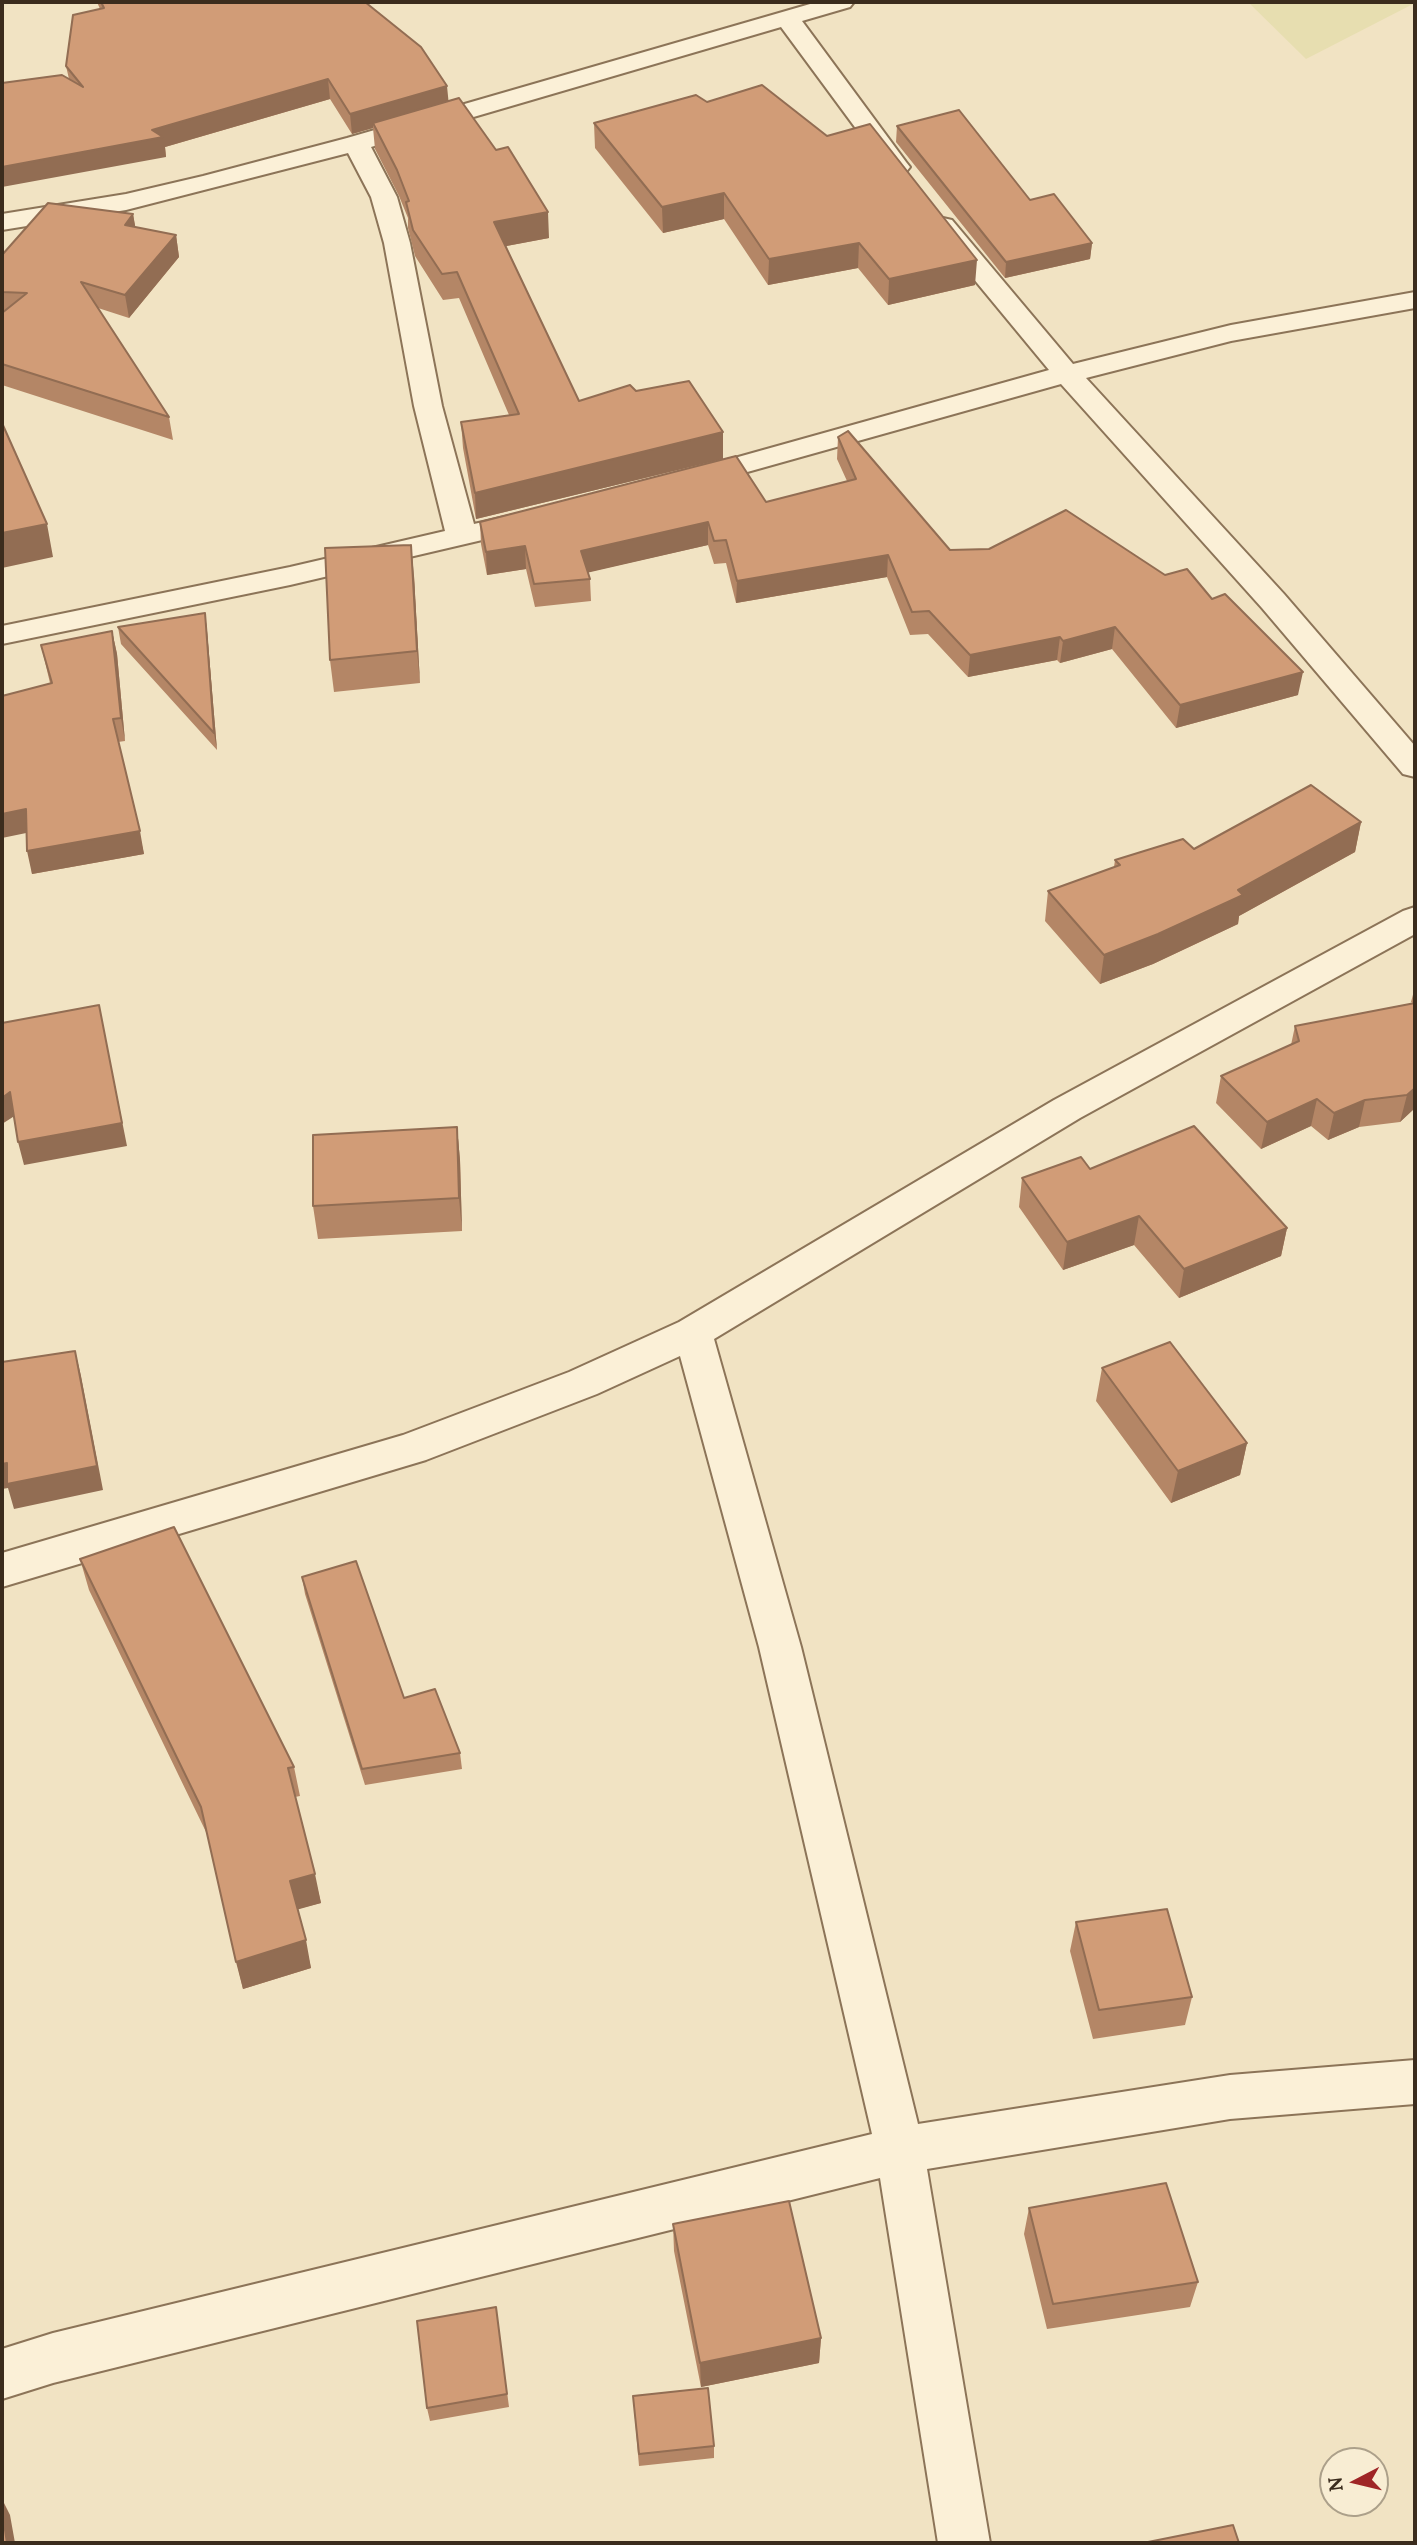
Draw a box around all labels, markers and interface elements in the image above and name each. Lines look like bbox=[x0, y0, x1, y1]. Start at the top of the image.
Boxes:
north arrow bbox=[1319, 2447, 1389, 2517]
text: N bbox=[1322, 2476, 1348, 2493]

